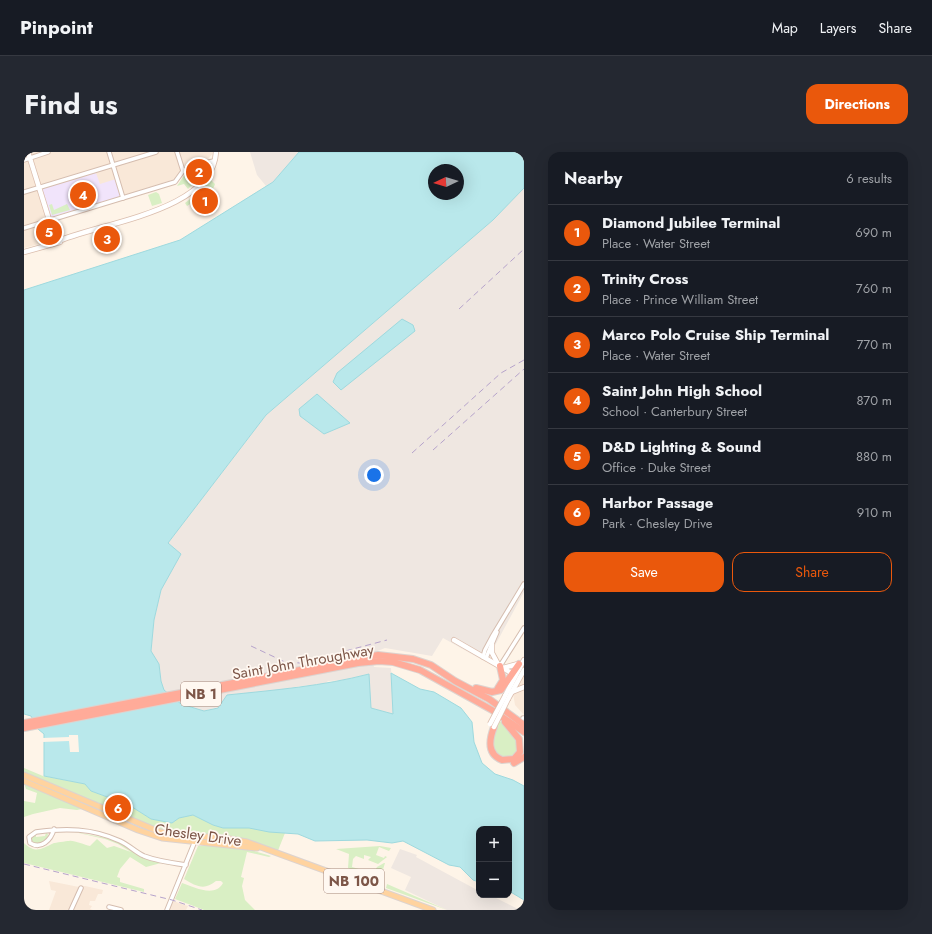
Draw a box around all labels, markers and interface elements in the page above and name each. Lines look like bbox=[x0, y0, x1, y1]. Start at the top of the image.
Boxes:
text: Pinpoint bbox=[20, 14, 93, 41]
text: Map bbox=[772, 18, 798, 38]
text: Layers bbox=[820, 18, 856, 38]
text: Share bbox=[878, 18, 912, 38]
text: Find us bbox=[24, 84, 118, 125]
button: Directions bbox=[806, 84, 908, 124]
pin: 2 bbox=[186, 157, 212, 187]
north arrow bbox=[428, 164, 464, 200]
text: Nearby bbox=[564, 166, 622, 190]
text: 6 results bbox=[846, 169, 892, 188]
pin: 4 bbox=[70, 180, 96, 210]
pin: 1 bbox=[192, 186, 218, 216]
text: Diamond Jubilee Terminal bbox=[602, 212, 780, 234]
pin: 5 bbox=[36, 217, 62, 247]
text: 1 bbox=[574, 223, 580, 242]
text: 690 m bbox=[855, 223, 892, 242]
pin: 3 bbox=[94, 224, 120, 254]
text: Place · Water Street bbox=[602, 234, 710, 253]
text: Trinity Cross bbox=[602, 268, 688, 290]
text: 2 bbox=[573, 279, 581, 298]
text: 760 m bbox=[856, 279, 892, 298]
text: Place · Prince William Street bbox=[602, 290, 758, 309]
text: Marco Polo Cruise Ship Terminal bbox=[602, 324, 829, 346]
text: 3 bbox=[573, 335, 581, 354]
text: 770 m bbox=[857, 335, 892, 354]
text: Place · Water Street bbox=[602, 346, 710, 365]
text: Saint John High School bbox=[602, 380, 762, 402]
text: 4 bbox=[572, 391, 582, 410]
text: 870 m bbox=[856, 391, 892, 410]
text: School · Canterbury Street bbox=[602, 402, 747, 421]
text: D&D Lighting & Sound bbox=[602, 436, 761, 458]
text: 5 bbox=[573, 447, 581, 466]
text: 880 m bbox=[856, 447, 892, 466]
text: Office · Duke Street bbox=[602, 458, 711, 477]
your location bbox=[364, 465, 384, 485]
text: Harbor Passage bbox=[602, 492, 713, 514]
text: 6 bbox=[573, 503, 581, 522]
text: 910 m bbox=[857, 503, 892, 522]
text: Park · Chesley Drive bbox=[602, 514, 713, 533]
button: Save bbox=[564, 552, 724, 592]
button: Share bbox=[732, 552, 892, 592]
street label: Saint John Throughway bbox=[230, 639, 376, 685]
road number: NB 1 bbox=[181, 682, 221, 706]
pin: 6 bbox=[105, 793, 131, 823]
street label: Chesley Drive bbox=[153, 818, 243, 852]
map controls bbox=[476, 826, 512, 898]
button: + bbox=[476, 826, 512, 862]
button: − bbox=[476, 862, 512, 898]
road number: NB 100 bbox=[324, 869, 384, 893]

